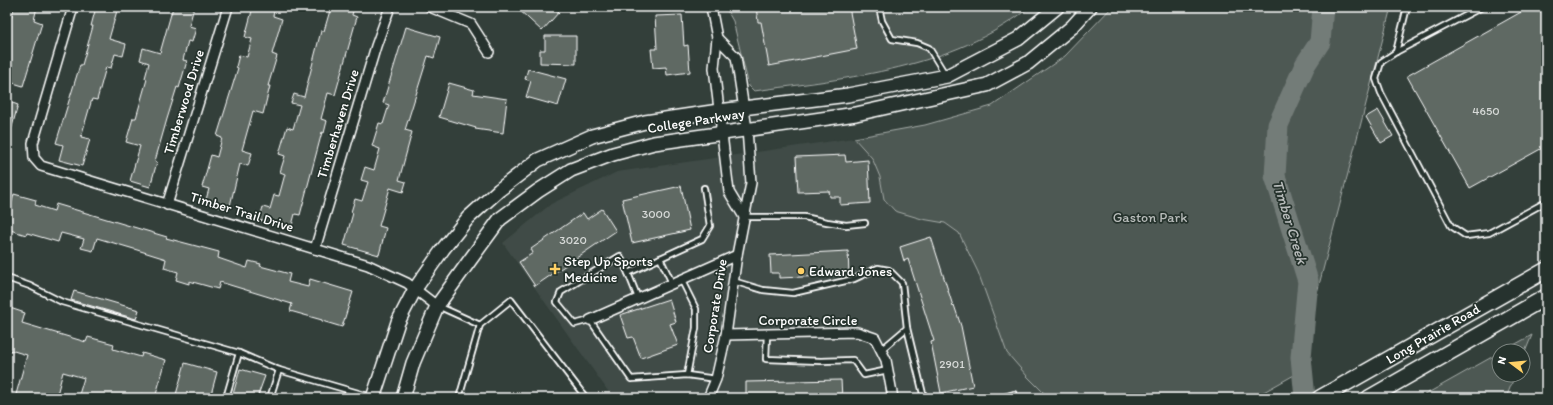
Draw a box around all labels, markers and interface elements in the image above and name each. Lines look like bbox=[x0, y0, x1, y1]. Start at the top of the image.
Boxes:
street label: Timberwood Drive bbox=[160, 47, 208, 157]
street label: Timberhaven Drive bbox=[313, 67, 363, 181]
house number: 4650 bbox=[1472, 104, 1500, 118]
street label: College Parkway bbox=[646, 105, 746, 137]
water label: Timber Creek bbox=[1269, 178, 1312, 267]
street label: Timber Trail Drive bbox=[188, 188, 296, 236]
house number: 3000 bbox=[642, 207, 670, 221]
park label: Gaston Park bbox=[1113, 209, 1187, 226]
house number: 3020 bbox=[559, 233, 587, 247]
place label: Step Up Sports Medicine bbox=[564, 253, 653, 286]
street label: Corporate Drive bbox=[699, 258, 731, 354]
marker: Step Up Sports Medicine bbox=[549, 263, 561, 275]
place label: Edward Jones bbox=[809, 263, 892, 280]
marker: Edward Jones bbox=[796, 266, 806, 276]
street label: Long Prairie Road bbox=[1383, 300, 1483, 368]
street label: Corporate Circle bbox=[759, 312, 858, 329]
north arrow bbox=[1491, 343, 1531, 383]
text: N bbox=[1495, 355, 1509, 366]
house number: 2901 bbox=[939, 357, 965, 371]

